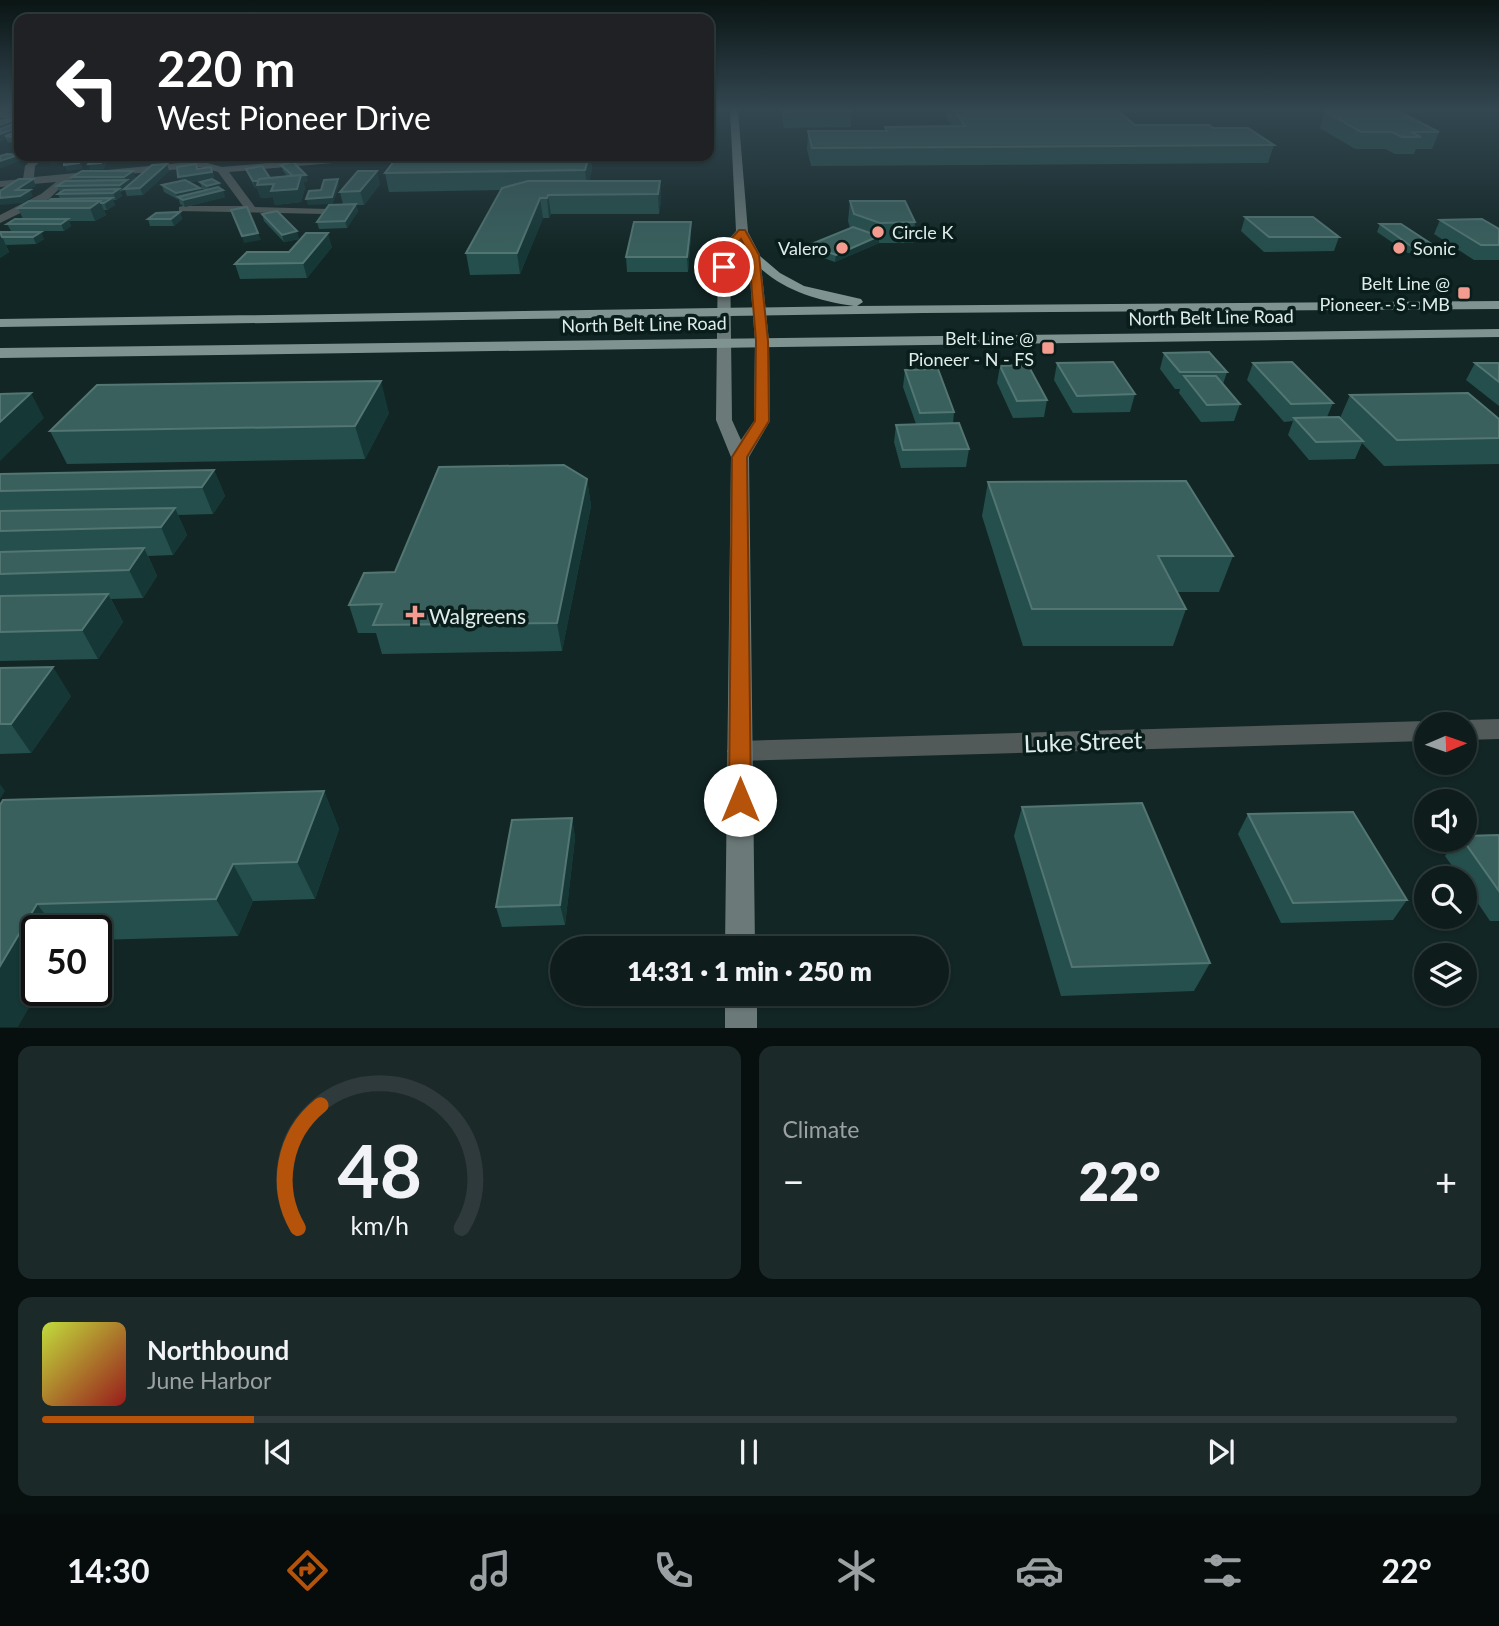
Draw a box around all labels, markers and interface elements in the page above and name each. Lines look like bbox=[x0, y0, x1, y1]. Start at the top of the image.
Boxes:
text: 220 m bbox=[157, 39, 295, 97]
icon: left bbox=[42, 42, 133, 133]
text: West Pioneer Drive bbox=[157, 98, 431, 137]
place label: Circle K bbox=[892, 221, 953, 243]
marker: Circle K bbox=[870, 224, 886, 240]
pin bbox=[694, 237, 754, 297]
place label: Valero bbox=[778, 237, 828, 259]
place label: Sonic bbox=[1413, 237, 1456, 259]
marker: Valero bbox=[834, 240, 850, 256]
marker: Sonic bbox=[1391, 240, 1407, 256]
icon: arrive bbox=[705, 248, 743, 286]
place label: Belt Line @ Pioneer - S - MB bbox=[1320, 272, 1450, 315]
marker: Belt Line @ Pioneer - S - MB bbox=[1456, 285, 1472, 301]
street label: North Belt Line Road bbox=[1128, 305, 1294, 329]
street label: North Belt Line Road bbox=[561, 312, 727, 336]
place label: Belt Line @ Pioneer - N - FS bbox=[908, 327, 1034, 370]
marker: Belt Line @ Pioneer - N - FS bbox=[1040, 340, 1056, 356]
place label: Walgreens bbox=[429, 603, 526, 628]
marker: Walgreens bbox=[407, 607, 423, 623]
north arrow bbox=[1414, 712, 1477, 775]
map controls bbox=[1414, 712, 1477, 1006]
street label: Luke Street bbox=[1023, 724, 1143, 758]
position arrow bbox=[703, 763, 777, 837]
button: sound bbox=[1414, 789, 1477, 852]
button: search bbox=[1414, 866, 1477, 929]
speed limit sign: 50 bbox=[21, 915, 112, 1006]
button: layers bbox=[1414, 943, 1477, 1006]
text: 14:31 · 1 min · 250 m bbox=[627, 955, 872, 987]
text: Climate bbox=[783, 1115, 859, 1143]
text: 48 bbox=[337, 1127, 421, 1215]
text: 22° bbox=[1079, 1150, 1161, 1212]
text: − bbox=[783, 1158, 805, 1204]
text: + bbox=[1435, 1158, 1457, 1204]
text: km/h bbox=[350, 1210, 409, 1240]
text: Northbound bbox=[147, 1334, 289, 1366]
text: June Harbor bbox=[147, 1366, 271, 1394]
icon: previous bbox=[259, 1433, 297, 1471]
icon: pause bbox=[730, 1433, 768, 1471]
icon: next bbox=[1202, 1433, 1240, 1471]
icon: directions bbox=[283, 1546, 332, 1595]
icon: music bbox=[466, 1546, 515, 1595]
icon: phone bbox=[649, 1546, 698, 1595]
icon: climate bbox=[832, 1546, 881, 1595]
icon: car bbox=[1015, 1546, 1064, 1595]
icon: filters bbox=[1198, 1546, 1247, 1595]
text: 14:30 bbox=[67, 1551, 149, 1590]
text: 22° bbox=[1381, 1551, 1432, 1590]

